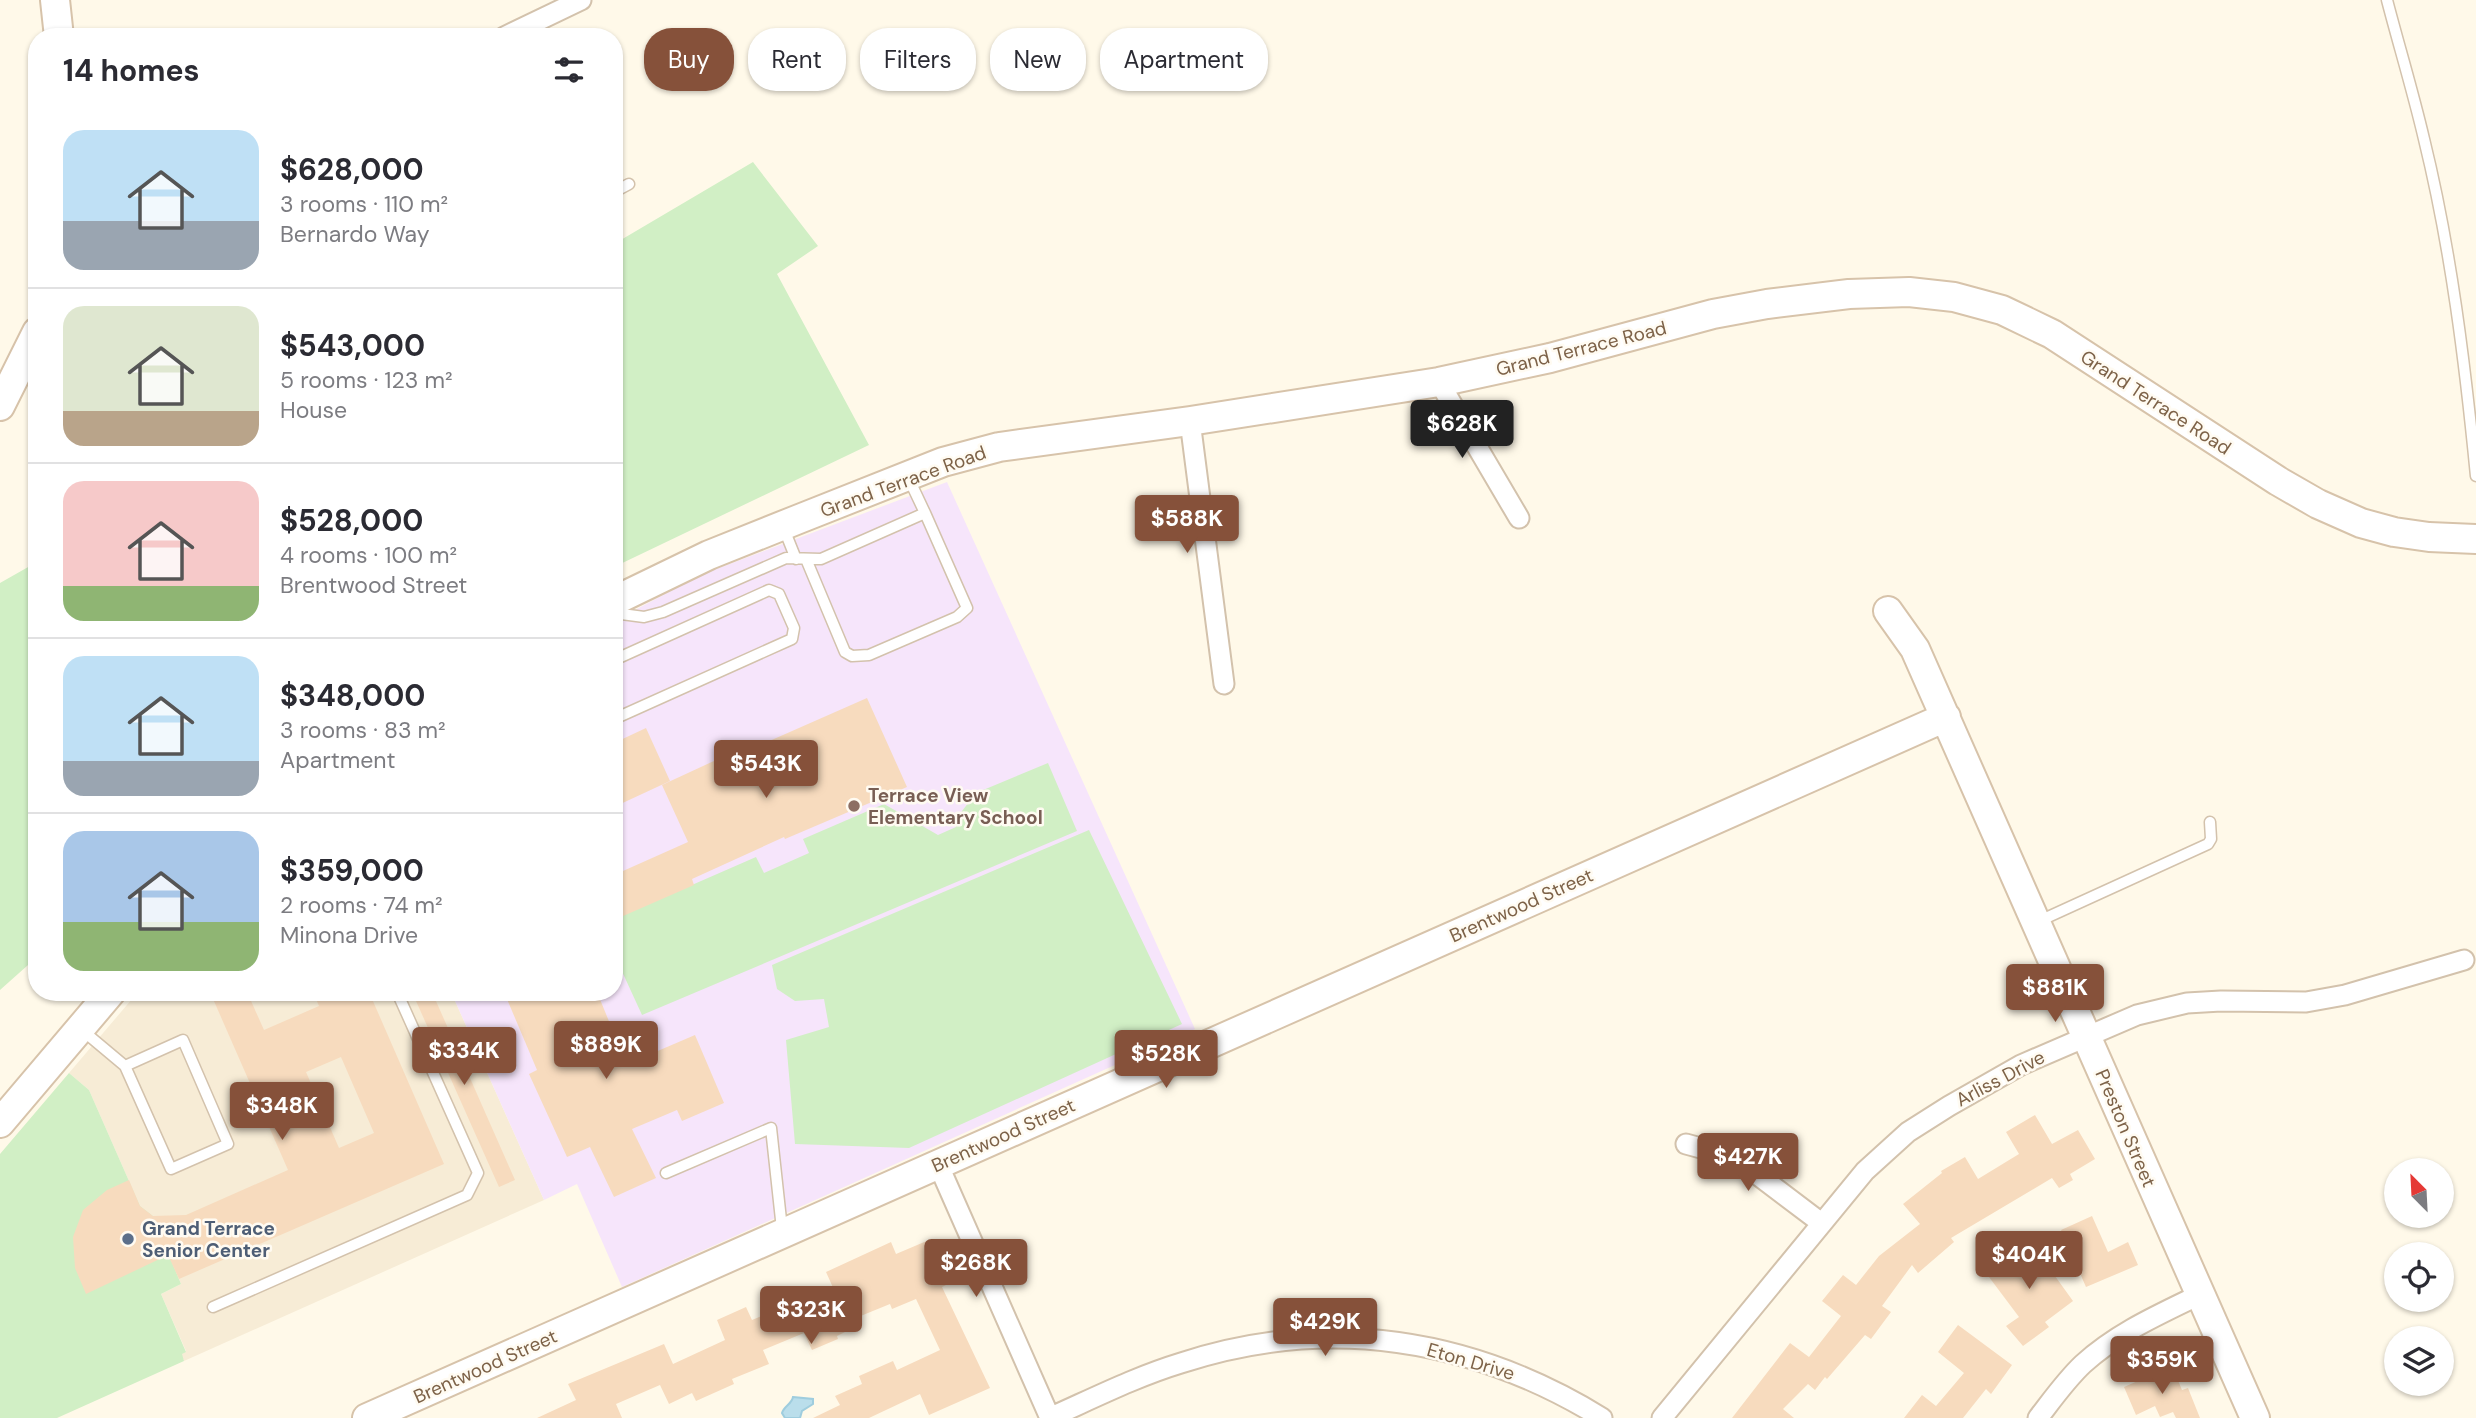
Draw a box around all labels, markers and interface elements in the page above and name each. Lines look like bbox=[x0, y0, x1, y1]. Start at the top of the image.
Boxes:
chip: Buy bbox=[644, 28, 734, 91]
chip: Rent bbox=[748, 28, 846, 91]
chip: Filters bbox=[860, 28, 976, 91]
chip: New bbox=[990, 28, 1086, 91]
chip: Apartment bbox=[1100, 28, 1268, 91]
text: 14 homes bbox=[63, 51, 200, 90]
icon: filters bbox=[550, 51, 588, 89]
text: $628,000 bbox=[280, 150, 424, 189]
icon: home bbox=[119, 158, 203, 242]
text: 3 rooms · 110 m² bbox=[280, 189, 448, 219]
text: Bernardo Way bbox=[280, 219, 430, 249]
street label: Grand Terrace Road bbox=[1493, 315, 1669, 382]
text: $543,000 bbox=[280, 326, 425, 365]
icon: home bbox=[119, 334, 203, 418]
street label: Grand Terrace Road bbox=[2076, 344, 2236, 460]
text: 5 rooms · 123 m² bbox=[280, 365, 453, 395]
text: House bbox=[280, 395, 347, 425]
pin: $628K bbox=[1413, 400, 1511, 460]
text: $628K bbox=[1427, 408, 1497, 438]
street label: Grand Terrace Road bbox=[817, 440, 990, 523]
pin: $588K bbox=[1138, 496, 1236, 555]
text: $528,000 bbox=[280, 501, 423, 540]
text: $588K bbox=[1151, 503, 1223, 533]
icon: home bbox=[119, 509, 203, 593]
text: 4 rooms · 100 m² bbox=[280, 540, 457, 570]
text: Brentwood Street bbox=[280, 570, 467, 600]
text: $348,000 bbox=[280, 676, 425, 715]
icon: home bbox=[119, 684, 203, 768]
text: 3 rooms · 83 m² bbox=[280, 715, 446, 745]
pin: $543K bbox=[717, 740, 815, 800]
text: Apartment bbox=[280, 745, 395, 775]
text: $543K bbox=[730, 748, 802, 778]
place label: Terrace View Elementary School bbox=[868, 783, 1043, 830]
marker: Terrace View Elementary School bbox=[846, 798, 862, 814]
text: $359,000 bbox=[280, 851, 424, 890]
icon: home bbox=[119, 859, 203, 943]
street label: Brentwood Street bbox=[1445, 863, 1597, 948]
text: 2 rooms · 74 m² bbox=[280, 890, 443, 920]
text: Minona Drive bbox=[280, 920, 418, 950]
pin: $881K bbox=[2006, 964, 2104, 1024]
text: $881K bbox=[2022, 972, 2088, 1002]
pin: $889K bbox=[557, 1021, 655, 1081]
pin: $334K bbox=[415, 1028, 513, 1087]
text: $889K bbox=[570, 1029, 642, 1059]
pin: $528K bbox=[1117, 1030, 1215, 1090]
text: $334K bbox=[428, 1035, 500, 1065]
text: $528K bbox=[1131, 1038, 1201, 1068]
street label: Arliss Drive bbox=[1951, 1044, 2049, 1112]
street label: Preston Street bbox=[2089, 1065, 2162, 1191]
pin: $348K bbox=[233, 1082, 331, 1142]
text: $348K bbox=[246, 1090, 318, 1120]
street label: Brentwood Street bbox=[927, 1093, 1079, 1178]
pin: $427K bbox=[1699, 1134, 1797, 1193]
text: $427K bbox=[1713, 1141, 1783, 1171]
north arrow bbox=[2384, 1158, 2454, 1228]
map controls bbox=[2384, 1158, 2454, 1396]
place label: Grand Terrace Senior Center bbox=[142, 1216, 275, 1263]
marker: Grand Terrace Senior Center bbox=[120, 1231, 136, 1247]
pin: $404K bbox=[1980, 1232, 2078, 1291]
text: $404K bbox=[1991, 1239, 2067, 1269]
pin: $268K bbox=[927, 1240, 1025, 1299]
button: locate bbox=[2384, 1242, 2454, 1312]
text: $268K bbox=[940, 1247, 1012, 1277]
pin: $323K bbox=[762, 1286, 860, 1346]
text: $323K bbox=[776, 1294, 846, 1324]
pin: $429K bbox=[1276, 1298, 1374, 1358]
text: $429K bbox=[1289, 1306, 1361, 1336]
street label: Brentwood Street bbox=[409, 1324, 561, 1409]
button: layers bbox=[2384, 1326, 2454, 1396]
pin: $359K bbox=[2113, 1336, 2211, 1396]
street label: Eton Drive bbox=[1424, 1337, 1518, 1386]
text: $359K bbox=[2126, 1344, 2198, 1374]

